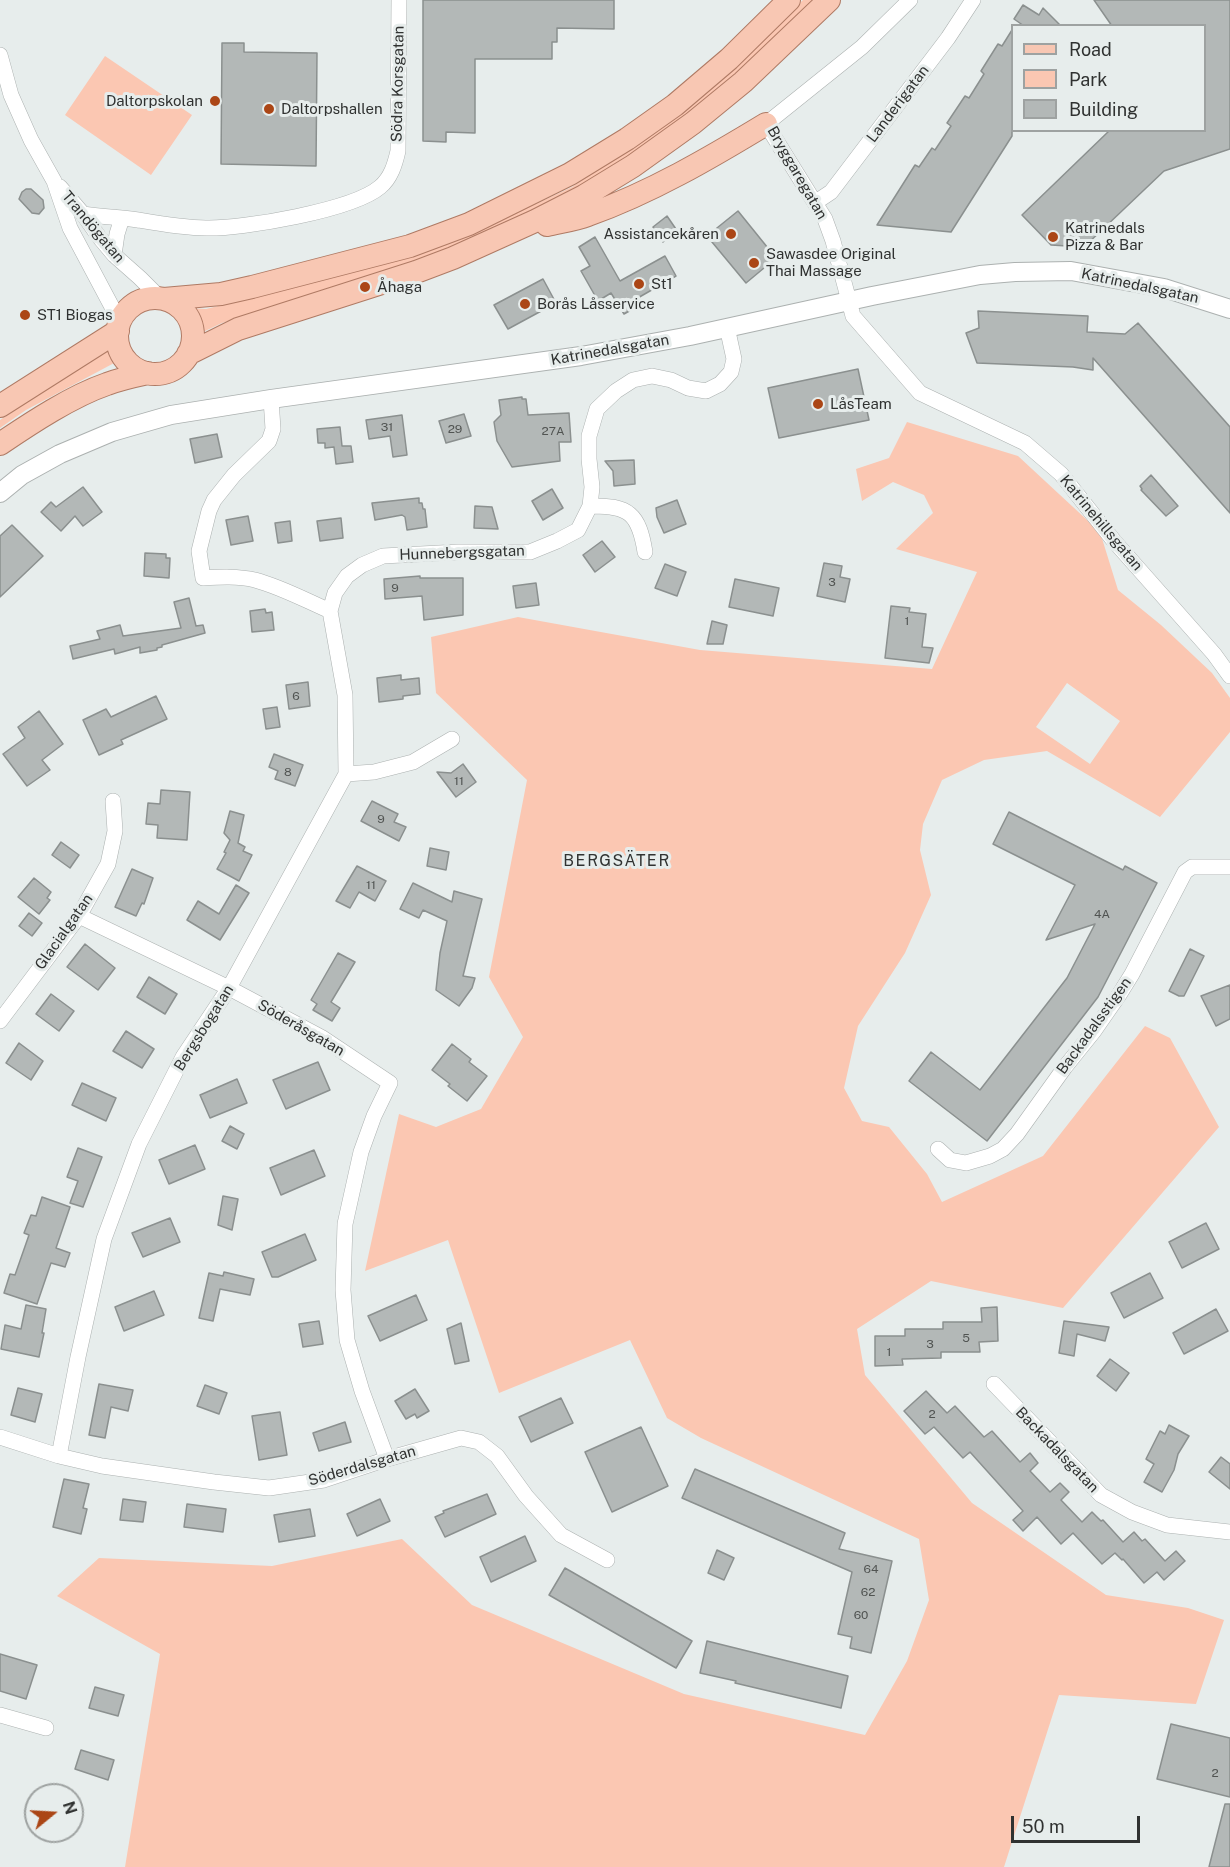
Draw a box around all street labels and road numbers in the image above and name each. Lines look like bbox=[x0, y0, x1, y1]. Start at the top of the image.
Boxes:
street label: Södra Korsgatan bbox=[388, 26, 408, 142]
street label: Landerigatan bbox=[863, 62, 933, 146]
street label: Bryggaregatan bbox=[763, 123, 831, 223]
street label: Trandögatan bbox=[58, 187, 128, 267]
street label: Katrinedalsgatan bbox=[1080, 265, 1200, 307]
street label: Katrinedalsgatan bbox=[550, 331, 670, 369]
street label: Katrinehillsgatan bbox=[1056, 472, 1146, 574]
street label: Hunnebergsgatan bbox=[399, 542, 525, 564]
street label: Glacialgatan bbox=[31, 891, 97, 973]
street label: Backadalsstigen bbox=[1053, 974, 1135, 1078]
street label: Bergsbogatan bbox=[170, 982, 238, 1074]
street label: Söderåsgatan bbox=[254, 996, 348, 1060]
street label: Backadalsgatan bbox=[1012, 1404, 1102, 1496]
street label: Söderdalsgatan bbox=[306, 1442, 418, 1490]

